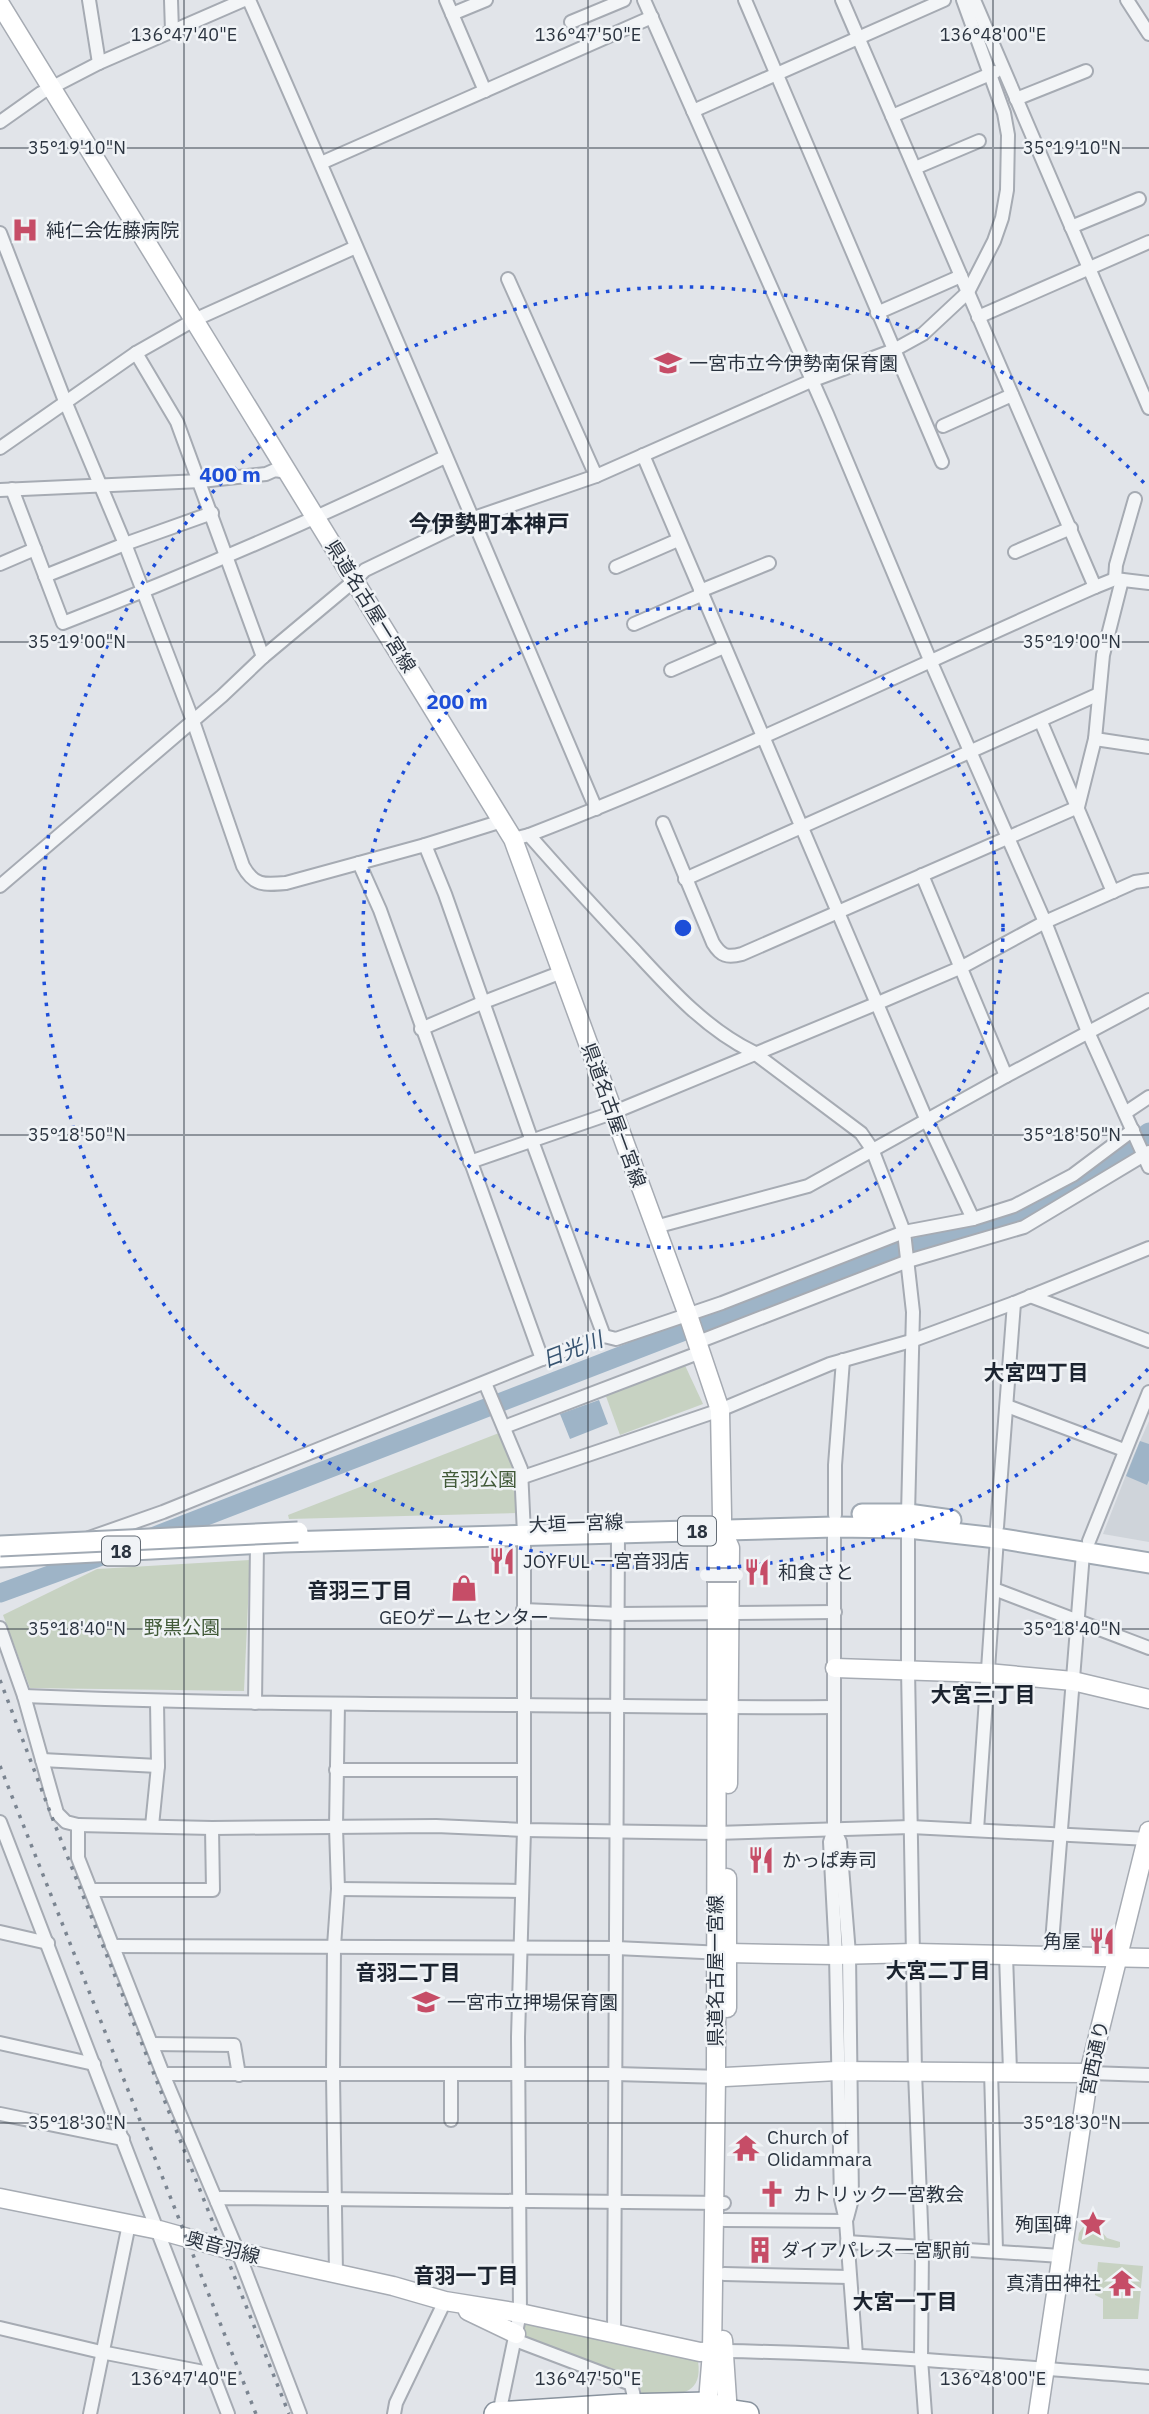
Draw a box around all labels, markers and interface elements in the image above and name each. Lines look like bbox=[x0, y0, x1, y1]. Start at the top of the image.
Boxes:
text: 136°47'40"E bbox=[131, 23, 237, 46]
text: 136°47'50"E bbox=[535, 23, 641, 46]
text: 136°48'00"E bbox=[940, 23, 1046, 46]
text: 35°19'10"N bbox=[28, 136, 126, 159]
text: 35°19'10"N bbox=[1023, 136, 1121, 159]
hospital icon: 純仁会佐藤病院 bbox=[10, 215, 40, 245]
place label: 純仁会佐藤病院 bbox=[46, 218, 179, 242]
school or university icon: 一宮市立今伊勢南保育園 bbox=[653, 348, 683, 378]
place label: 一宮市立今伊勢南保育園 bbox=[689, 351, 898, 375]
text: 400 m bbox=[199, 460, 261, 488]
district label: 今伊勢町本神戸 bbox=[409, 508, 570, 538]
street label: 県道名古屋一宮線 bbox=[321, 535, 421, 677]
text: 35°19'00"N bbox=[28, 630, 126, 653]
text: 35°19'00"N bbox=[1023, 630, 1121, 653]
text: 200 m bbox=[426, 687, 488, 715]
centre of rings bbox=[671, 916, 695, 940]
street label: 県道名古屋一宮線 bbox=[577, 1039, 651, 1191]
text: 35°18'50"N bbox=[28, 1123, 126, 1146]
text: 35°18'50"N bbox=[1023, 1123, 1121, 1146]
water label: 日光川 bbox=[538, 1324, 608, 1373]
district label: 大宮四丁目 bbox=[984, 1358, 1089, 1386]
park label: 音羽公園 bbox=[441, 1467, 517, 1491]
street label: 大垣一宮線 bbox=[528, 1509, 624, 1537]
road number: 18 bbox=[678, 1516, 716, 1546]
road number: 18 bbox=[102, 1536, 140, 1566]
restaurant icon: JOYFUL 一宮音羽店 bbox=[487, 1546, 517, 1576]
place label: JOYFUL 一宮音羽店 bbox=[523, 1549, 689, 1573]
restaurant icon: 和食さと bbox=[742, 1557, 772, 1587]
place label: 和食さと bbox=[778, 1560, 854, 1584]
shop icon: GEOゲームセンター bbox=[449, 1573, 479, 1603]
district label: 音羽三丁目 bbox=[308, 1576, 413, 1604]
place label: GEOゲームセンター bbox=[379, 1605, 549, 1629]
park label: 野黒公園 bbox=[144, 1615, 220, 1639]
text: 35°18'40"N bbox=[28, 1617, 126, 1640]
text: 35°18'40"N bbox=[1023, 1617, 1121, 1640]
district label: 大宮三丁目 bbox=[931, 1680, 1036, 1708]
restaurant icon: かっぱ寿司 bbox=[746, 1845, 776, 1875]
place label: かっぱ寿司 bbox=[782, 1848, 877, 1872]
street label: 県道名古屋一宮線 bbox=[703, 1895, 727, 2047]
restaurant icon: 角屋 bbox=[1087, 1926, 1117, 1956]
place label: 角屋 bbox=[1043, 1929, 1081, 1953]
district label: 大宮二丁目 bbox=[886, 1956, 991, 1984]
district label: 音羽二丁目 bbox=[356, 1958, 461, 1986]
school or university icon: 一宮市立押場保育園 bbox=[411, 1987, 441, 2017]
place label: 一宮市立押場保育園 bbox=[447, 1990, 618, 2014]
street label: 宮西通り bbox=[1074, 2018, 1114, 2098]
text: 35°18'30"N bbox=[28, 2111, 126, 2134]
text: 35°18'30"N bbox=[1023, 2111, 1121, 2134]
place label: Church of Olidammara bbox=[767, 2125, 872, 2171]
temple icon: Church of Olidammara bbox=[731, 2133, 761, 2163]
church icon: カトリック一宮教会 bbox=[757, 2179, 787, 2209]
place label: カトリック一宮教会 bbox=[793, 2182, 964, 2206]
place icon: 殉国碑 bbox=[1078, 2209, 1108, 2239]
place label: 殉国碑 bbox=[1015, 2212, 1072, 2236]
street label: 奥音羽線 bbox=[183, 2226, 263, 2268]
building icon: ダイアパレス一宮駅前 bbox=[745, 2235, 775, 2265]
place label: ダイアパレス一宮駅前 bbox=[781, 2238, 971, 2262]
district label: 音羽一丁目 bbox=[414, 2261, 519, 2289]
temple icon: 真清田神社 bbox=[1107, 2268, 1137, 2298]
place label: 真清田神社 bbox=[1006, 2271, 1101, 2295]
district label: 大宮一丁目 bbox=[853, 2287, 958, 2315]
text: 136°47'40"E bbox=[131, 2367, 237, 2390]
text: 136°47'50"E bbox=[535, 2367, 641, 2390]
text: 136°48'00"E bbox=[940, 2367, 1046, 2390]

